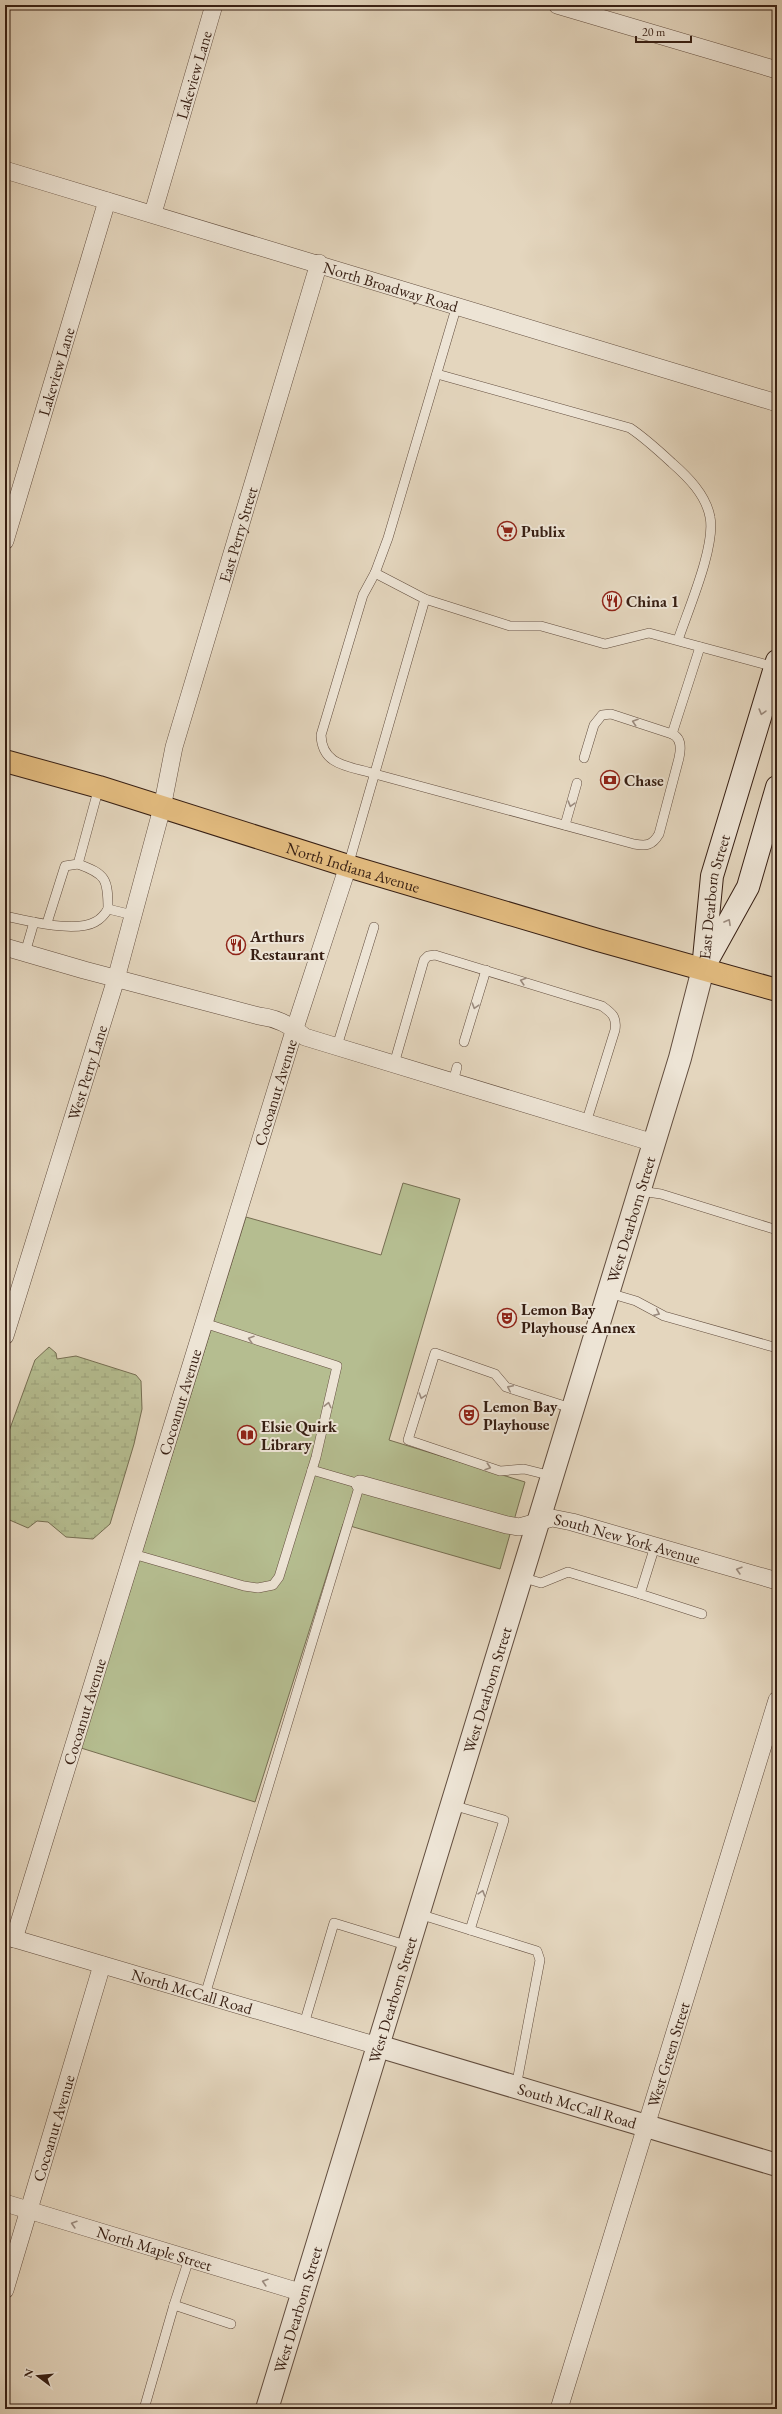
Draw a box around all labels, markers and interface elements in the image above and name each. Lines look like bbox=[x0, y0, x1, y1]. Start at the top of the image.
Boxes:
scale bar bbox=[636, 18, 691, 44]
text: 20 m bbox=[642, 24, 666, 40]
street label: Lakeview Lane bbox=[171, 28, 217, 122]
street label: North Broadway Road bbox=[321, 257, 462, 317]
street label: Lakeview Lane bbox=[33, 325, 80, 418]
street label: East Perry Street bbox=[214, 484, 262, 585]
supermarket icon: Publix bbox=[496, 520, 518, 542]
place label: Publix bbox=[521, 521, 565, 542]
restaurant icon: China 1 bbox=[601, 590, 623, 612]
place label: China 1 bbox=[626, 591, 679, 612]
one-way arrow bbox=[758, 708, 767, 715]
one-way arrow bbox=[632, 718, 639, 727]
bank icon: Chase bbox=[599, 769, 621, 791]
place label: Chase bbox=[624, 770, 664, 791]
one-way arrow bbox=[567, 800, 576, 807]
street label: East Dearborn Street bbox=[694, 832, 735, 961]
street label: North Indiana Avenue bbox=[284, 837, 422, 898]
one-way arrow bbox=[724, 919, 731, 926]
place label: Arthurs Restaurant bbox=[249, 926, 325, 965]
restaurant icon: Arthurs Restaurant bbox=[225, 934, 247, 956]
one-way arrow bbox=[519, 978, 526, 986]
one-way arrow bbox=[471, 1002, 480, 1009]
street label: West Perry Lane bbox=[63, 1022, 112, 1123]
street label: Cocoanut Avenue bbox=[249, 1037, 302, 1148]
street label: West Dearborn Street bbox=[602, 1154, 660, 1285]
place label: Lemon Bay Playhouse Annex bbox=[521, 1299, 635, 1338]
theatre icon: Lemon Bay Playhouse Annex bbox=[496, 1307, 518, 1329]
one-way arrow bbox=[653, 1308, 661, 1316]
one-way arrow bbox=[248, 1335, 255, 1343]
street label: Cocoanut Avenue bbox=[154, 1346, 206, 1458]
one-way arrow bbox=[507, 1385, 514, 1393]
one-way arrow bbox=[418, 1393, 427, 1400]
place label: Lemon Bay Playhouse bbox=[483, 1396, 558, 1435]
one-way arrow bbox=[324, 1402, 332, 1408]
theatre icon: Lemon Bay Playhouse bbox=[458, 1404, 480, 1426]
place label: Elsie Quirk Library bbox=[261, 1416, 337, 1455]
library icon: Elsie Quirk Library bbox=[236, 1424, 258, 1446]
one-way arrow bbox=[485, 1462, 492, 1471]
street label: South New York Avenue bbox=[552, 1509, 703, 1569]
one-way arrow bbox=[736, 1566, 743, 1575]
street label: West Dearborn Street bbox=[458, 1624, 517, 1756]
street label: Cocoanut Avenue bbox=[58, 1656, 111, 1768]
one-way arrow bbox=[477, 1889, 486, 1896]
street label: West Dearborn Street bbox=[363, 1934, 422, 2066]
street label: North McCall Road bbox=[129, 1964, 256, 2020]
street label: West Green Street bbox=[642, 1999, 695, 2110]
street label: Cocoanut Avenue bbox=[28, 2072, 80, 2184]
street label: South McCall Road bbox=[515, 2078, 640, 2134]
one-way arrow bbox=[71, 2220, 78, 2229]
street label: North Maple Street bbox=[94, 2221, 214, 2276]
street label: West Dearborn Street bbox=[269, 2244, 327, 2375]
one-way arrow bbox=[262, 2278, 269, 2287]
north arrow bbox=[18, 2356, 58, 2396]
text: N bbox=[20, 2367, 36, 2379]

